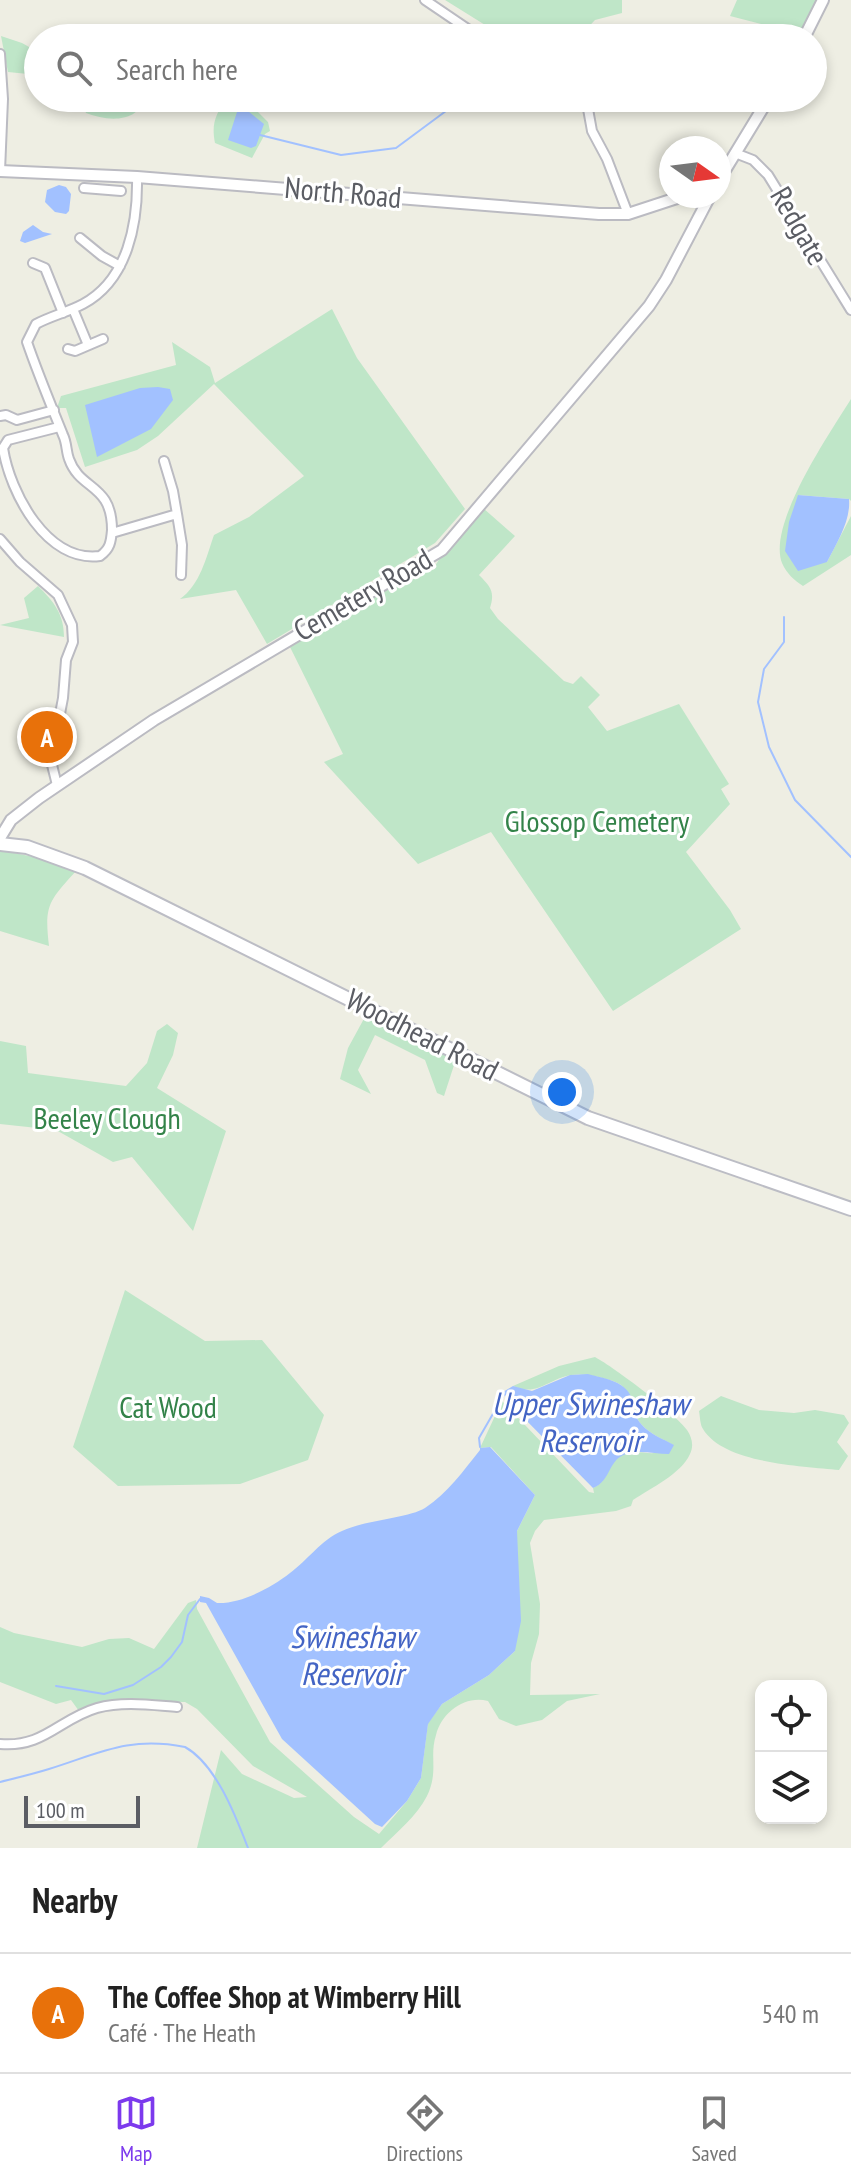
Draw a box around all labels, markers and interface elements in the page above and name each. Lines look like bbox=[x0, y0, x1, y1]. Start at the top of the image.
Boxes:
search box bbox=[24, 24, 827, 112]
icon: search bbox=[52, 46, 96, 90]
text: Search here bbox=[116, 49, 238, 88]
north arrow bbox=[659, 136, 731, 208]
street label: North Road bbox=[283, 167, 403, 216]
street label: Redgate bbox=[762, 179, 838, 271]
street label: Cemetery Road bbox=[286, 538, 439, 649]
pin: A bbox=[21, 707, 73, 767]
park label: Glossop Cemetery bbox=[505, 801, 690, 840]
street label: Woodhead Road bbox=[340, 979, 506, 1089]
your location bbox=[542, 1072, 582, 1112]
park label: Beeley Clough bbox=[33, 1098, 181, 1137]
water label: Upper Swineshaw Reservoir bbox=[492, 1382, 692, 1461]
park label: Cat Wood bbox=[119, 1387, 217, 1426]
water label: Swineshaw Reservoir bbox=[290, 1615, 418, 1694]
map controls bbox=[755, 1680, 827, 1824]
button: locate bbox=[755, 1680, 827, 1752]
button: layers bbox=[755, 1752, 827, 1824]
scale bar bbox=[24, 1792, 140, 1828]
text: 100 m bbox=[36, 1796, 85, 1824]
text: Nearby bbox=[32, 1878, 117, 1922]
text: The Coffee Shop at Wimberry Hill bbox=[108, 1977, 461, 2016]
text: A bbox=[51, 1997, 65, 2030]
text: 540 m bbox=[761, 1997, 819, 2030]
text: Café · The Heath bbox=[108, 2016, 256, 2049]
tab: Map bbox=[114, 2091, 158, 2167]
tab: Directions bbox=[387, 2091, 463, 2167]
tab: Saved bbox=[691, 2091, 737, 2167]

